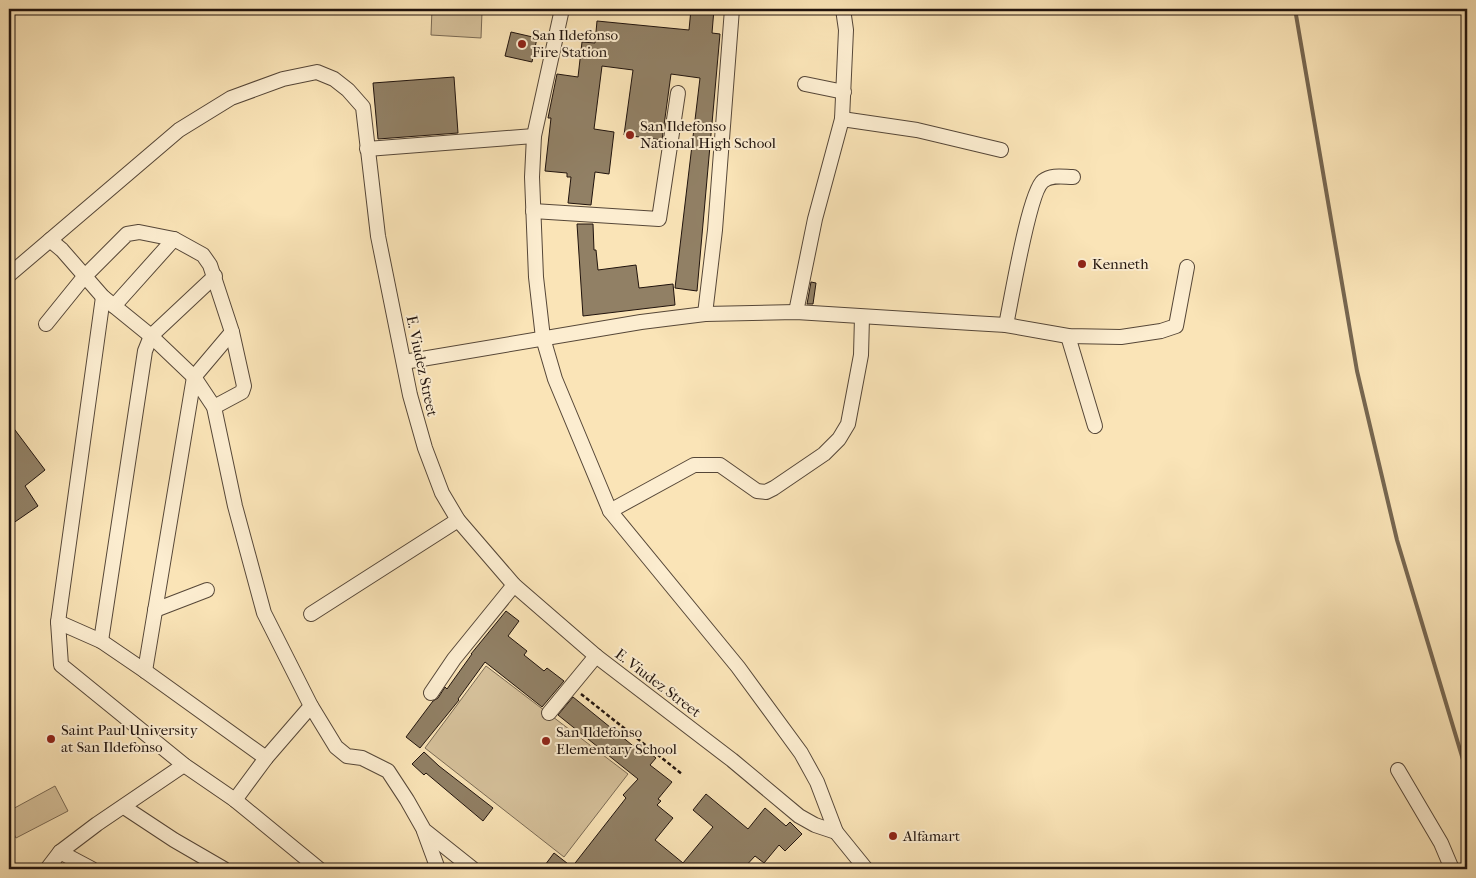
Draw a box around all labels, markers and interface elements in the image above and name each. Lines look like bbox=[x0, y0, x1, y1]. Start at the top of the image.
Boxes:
place label: San Ildefonso Fire Station bbox=[532, 26, 619, 61]
marker: San Ildefonso Fire Station bbox=[516, 38, 528, 50]
place label: San Ildefonso National High School bbox=[640, 117, 776, 152]
marker: San Ildefonso National High School bbox=[624, 129, 636, 141]
place label: Kenneth bbox=[1092, 255, 1149, 273]
marker: Kenneth bbox=[1076, 258, 1088, 270]
street label: E. Viudez Street bbox=[403, 314, 442, 419]
street label: E. Viudez Street bbox=[612, 645, 705, 721]
place label: Saint Paul University at San Ildefonso bbox=[61, 721, 199, 756]
place label: San Ildefonso Elementary School bbox=[556, 723, 677, 758]
marker: Saint Paul University at San Ildefonso bbox=[45, 733, 57, 745]
marker: San Ildefonso Elementary School bbox=[540, 735, 552, 747]
place label: Alfamart bbox=[902, 827, 961, 845]
marker: Alfamart bbox=[887, 830, 899, 842]

